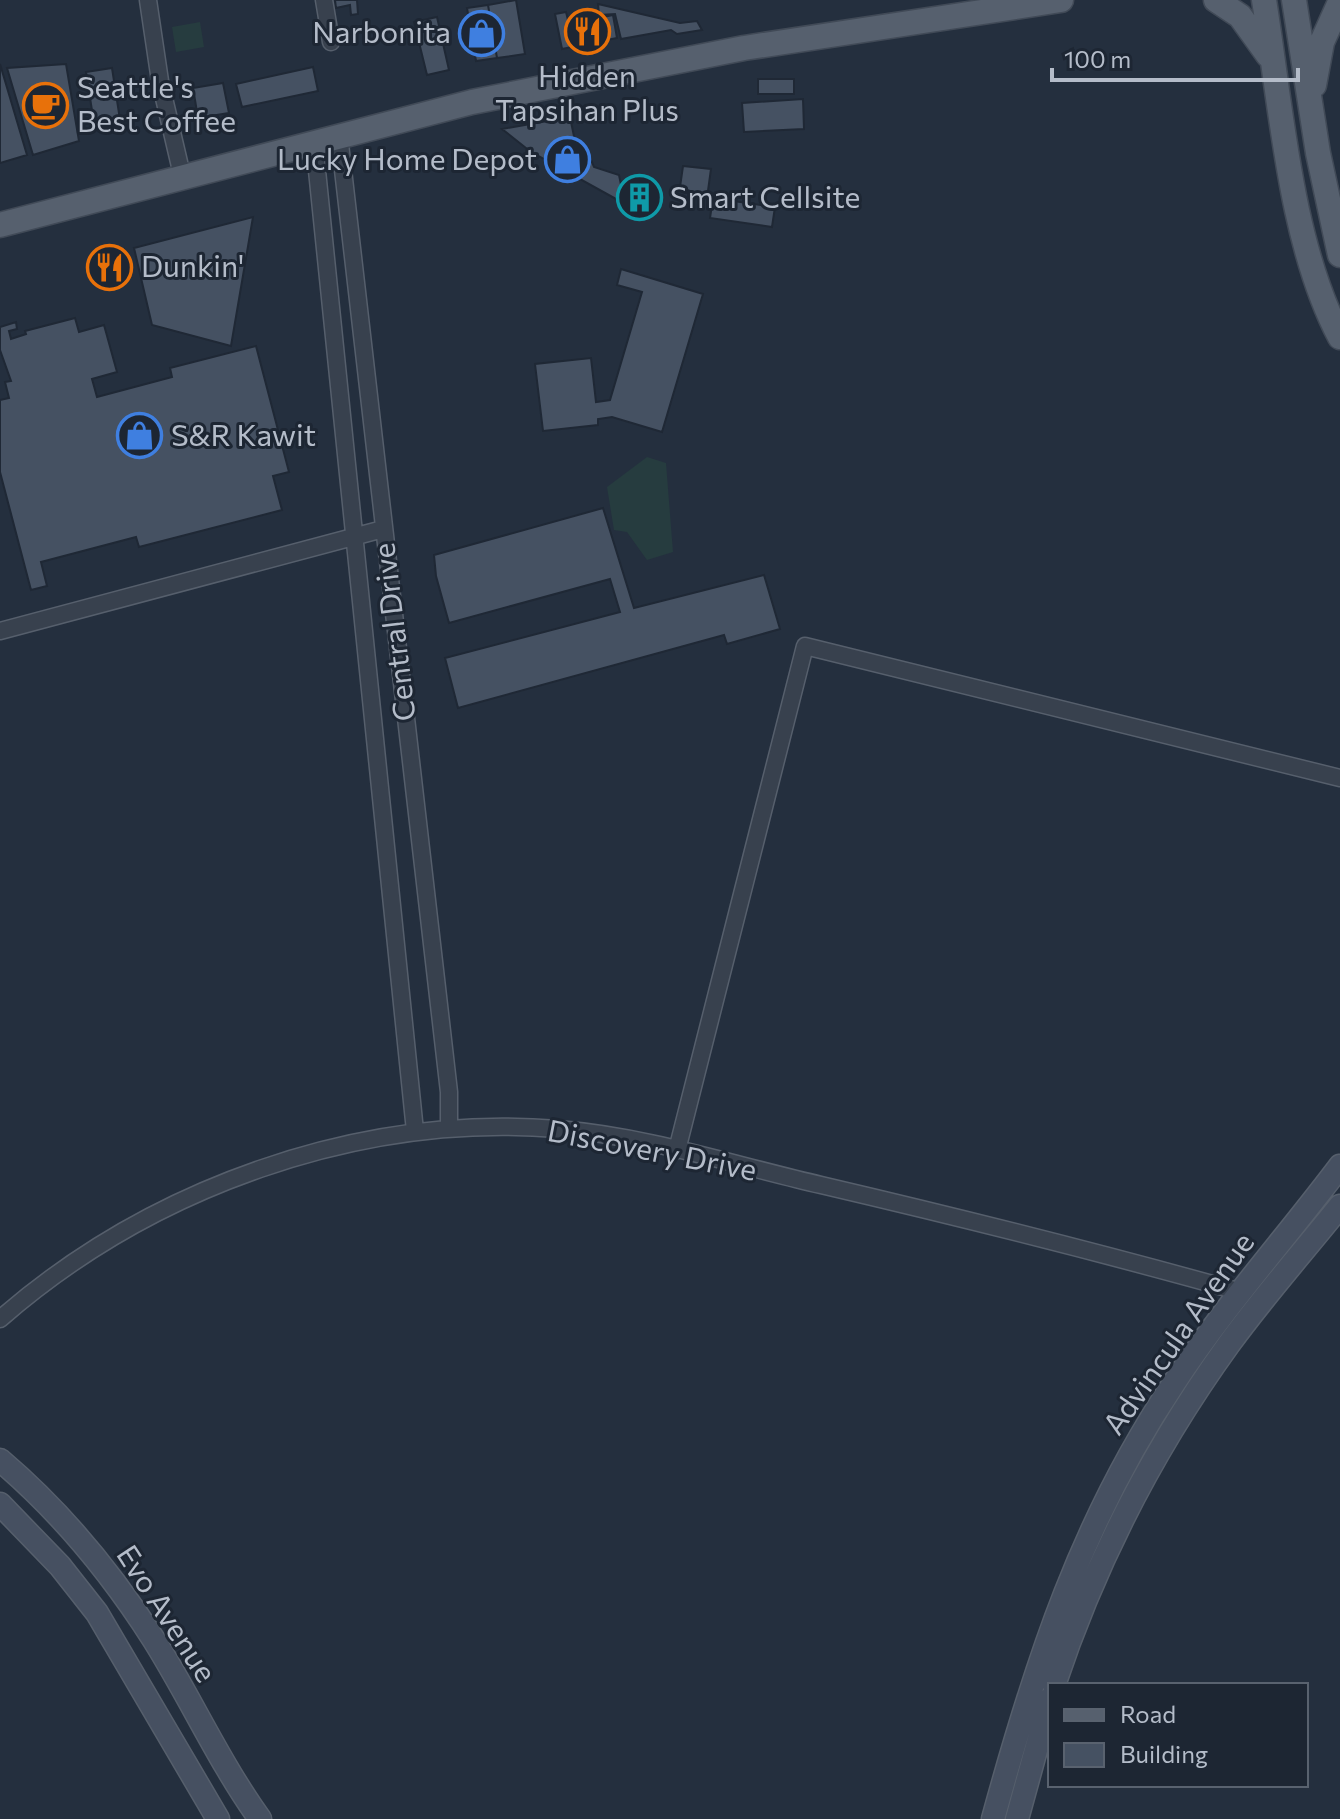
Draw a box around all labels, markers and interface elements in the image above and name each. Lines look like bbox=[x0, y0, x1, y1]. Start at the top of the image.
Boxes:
restaurant icon: Hidden Tapsihan Plus bbox=[563, 7, 611, 55]
shop icon: Narbonita bbox=[458, 9, 506, 57]
place label: Narbonita bbox=[312, 12, 451, 49]
scale bar bbox=[1052, 32, 1298, 82]
text: 100 m bbox=[1064, 44, 1131, 73]
place label: Hidden Tapsihan Plus bbox=[495, 56, 679, 127]
place label: Seattle's Best Coffee bbox=[77, 67, 236, 138]
cafe icon: Seattle's Best Coffee bbox=[22, 81, 70, 129]
shop icon: Lucky Home Depot bbox=[544, 136, 592, 184]
place label: Lucky Home Depot bbox=[277, 139, 537, 176]
building icon: Smart Cellsite bbox=[615, 174, 663, 222]
place label: Smart Cellsite bbox=[670, 177, 860, 214]
restaurant icon: Dunkin' bbox=[86, 243, 134, 291]
place label: Dunkin' bbox=[141, 246, 244, 283]
shop icon: S&R Kawit bbox=[116, 412, 164, 460]
place label: S&R Kawit bbox=[171, 415, 316, 452]
street label: Central Drive bbox=[363, 541, 422, 723]
street label: Discovery Drive bbox=[545, 1110, 760, 1187]
street label: Advincula Avenue bbox=[1093, 1224, 1260, 1441]
street label: Evo Avenue bbox=[110, 1537, 226, 1688]
legend bbox=[1048, 1683, 1308, 1787]
text: Road bbox=[1120, 1699, 1176, 1728]
text: Building bbox=[1120, 1739, 1208, 1768]

